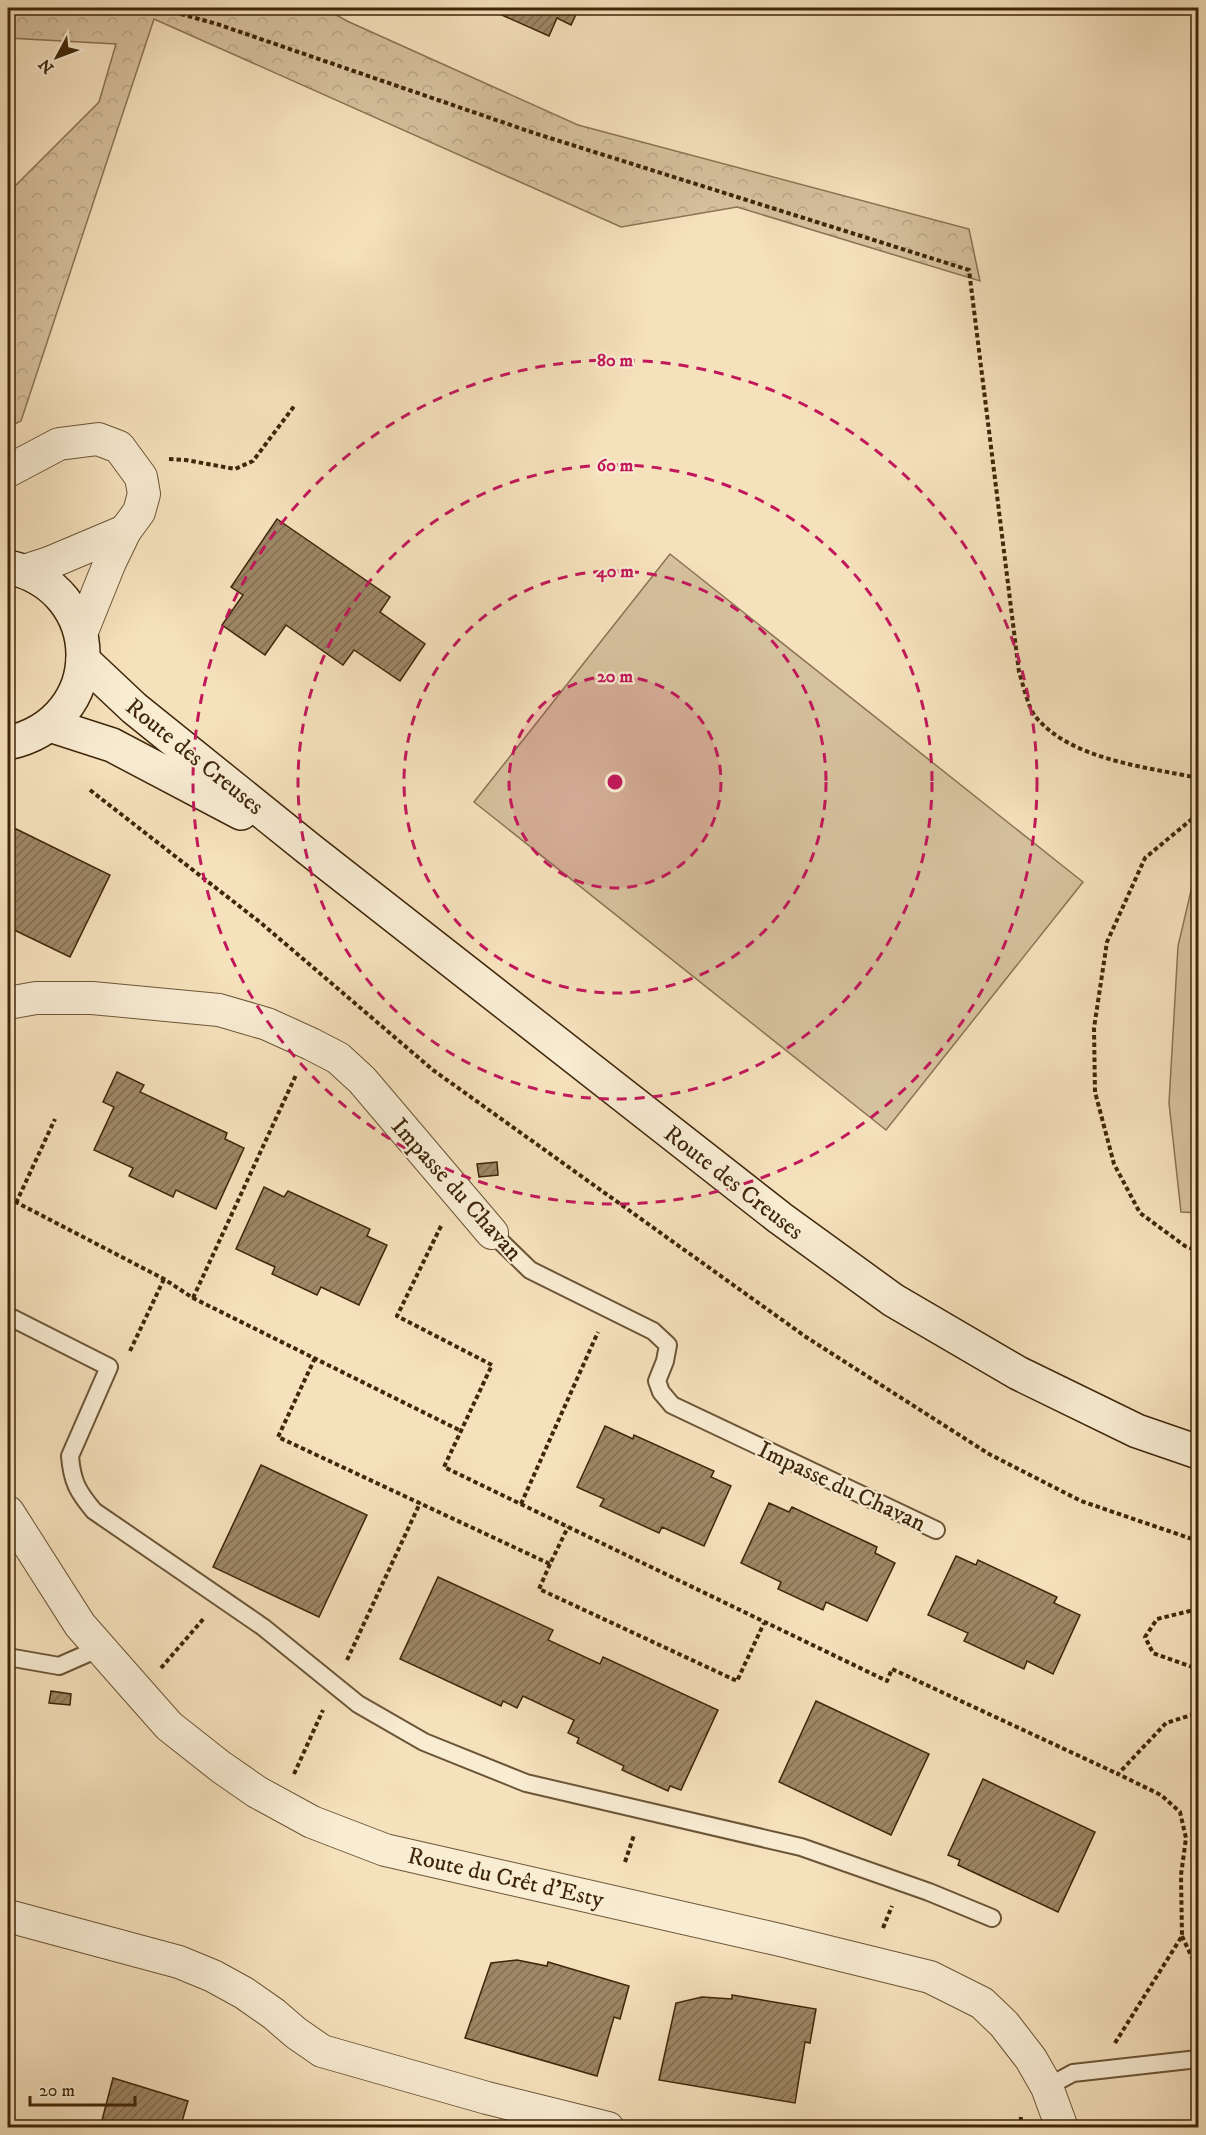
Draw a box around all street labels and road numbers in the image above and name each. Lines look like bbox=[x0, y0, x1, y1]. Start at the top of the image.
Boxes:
street label: Route des Creuses bbox=[119, 692, 270, 822]
street label: Impasse du Chavan bbox=[384, 1112, 529, 1268]
street label: Route des Creuses bbox=[657, 1119, 809, 1247]
street label: Impasse du Chavan bbox=[753, 1435, 931, 1539]
street label: Route du Crêt d'Esty bbox=[405, 1841, 607, 1915]

